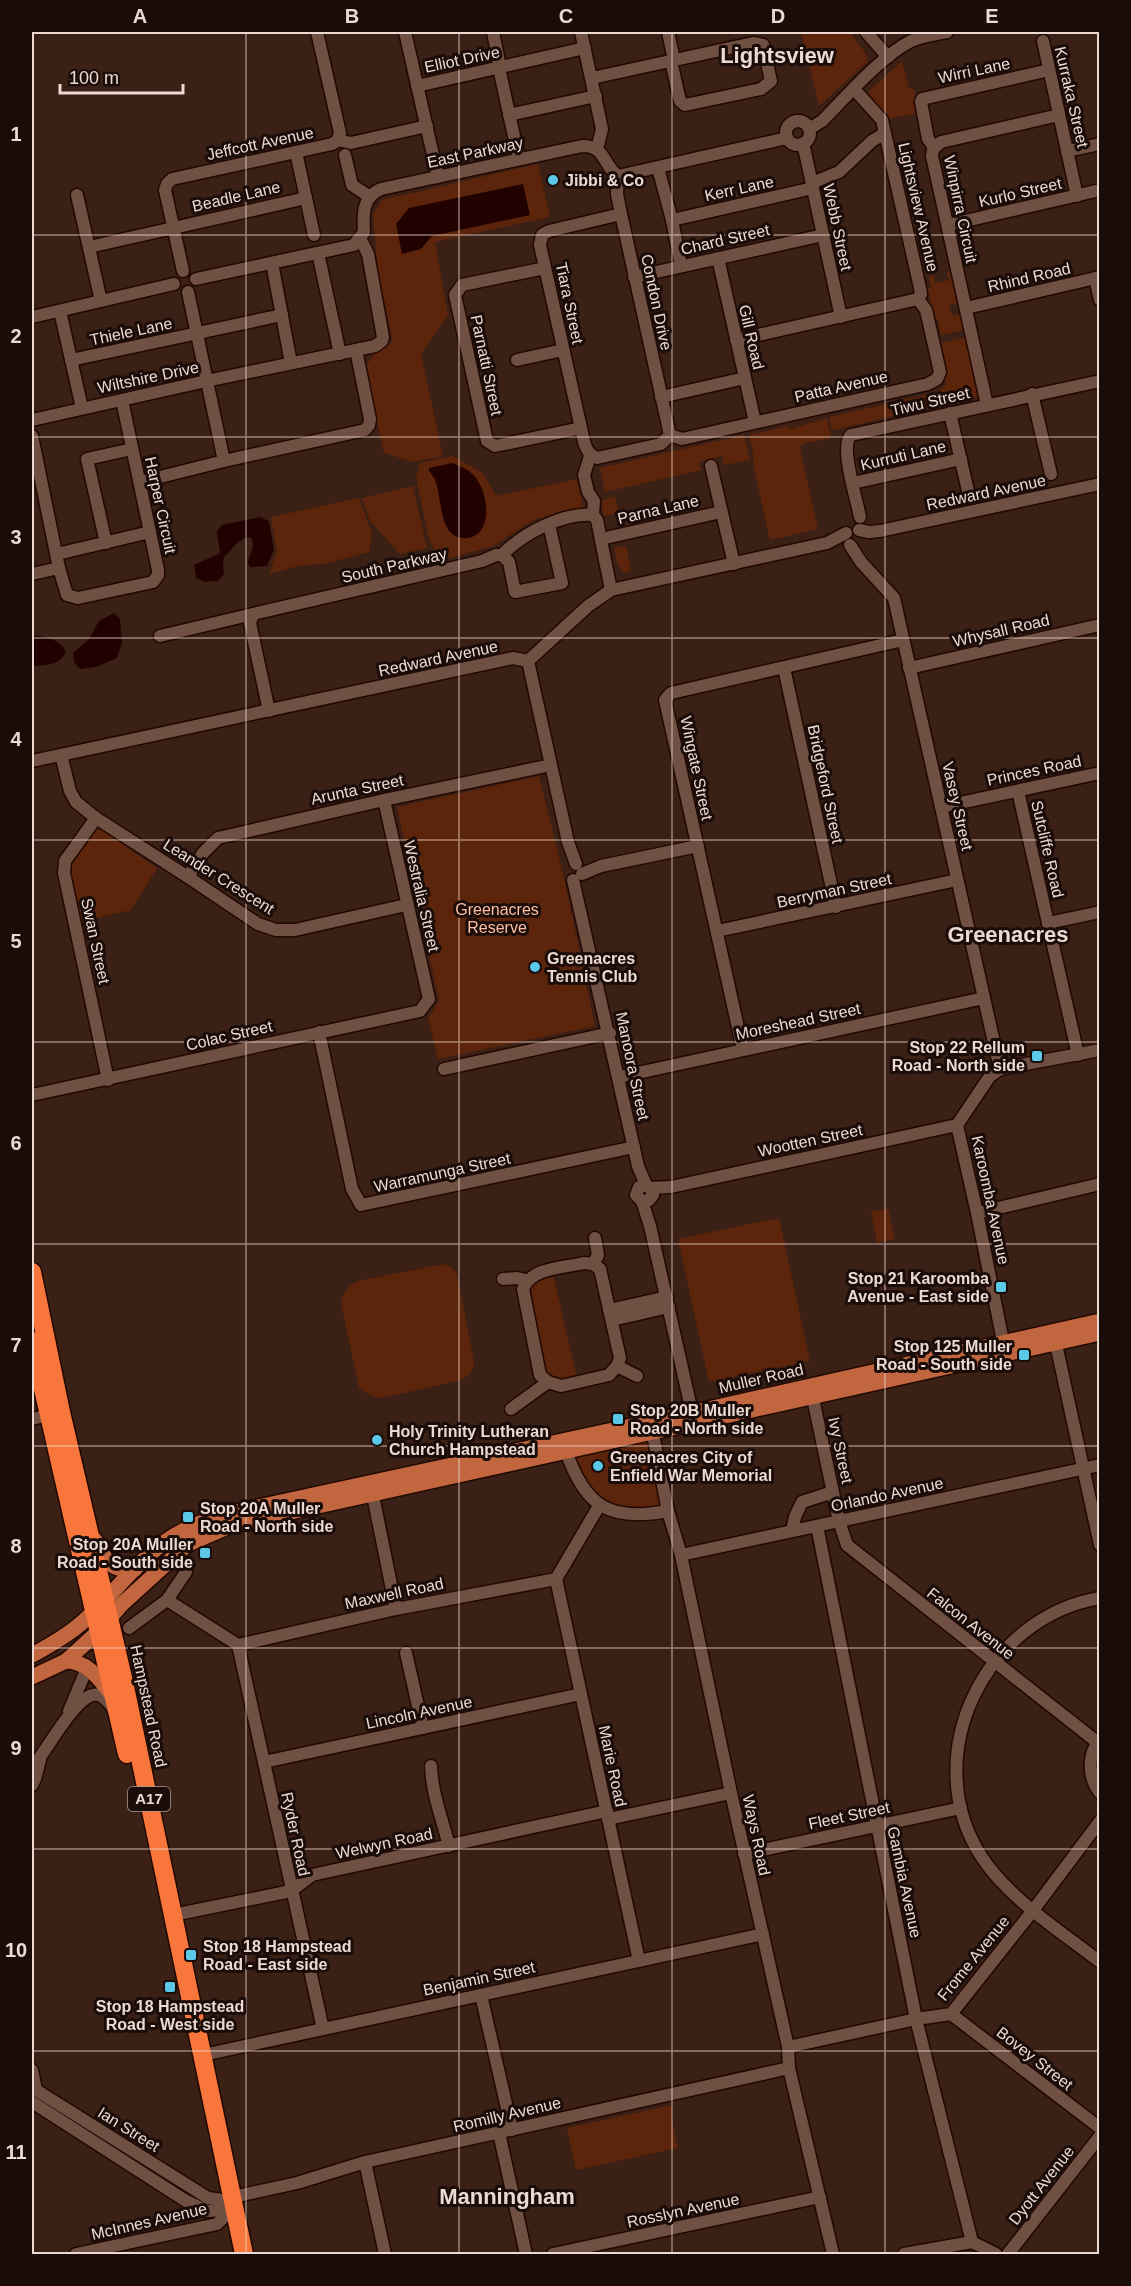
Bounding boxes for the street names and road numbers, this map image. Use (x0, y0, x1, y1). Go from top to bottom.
street label: Elliot Drive (423, 43, 501, 76)
street label: Kurraka Street (1052, 45, 1092, 150)
street label: Wirri Lane (937, 55, 1012, 86)
street label: Jeffcott Avenue (205, 124, 315, 163)
street label: East Parkway (425, 134, 525, 171)
street label: Lightsview Avenue (895, 141, 942, 274)
street label: Winpirra Circuit (941, 154, 980, 265)
street label: Kerr Lane (703, 173, 775, 204)
street label: Kurlo Street (977, 175, 1064, 210)
street label: Beadle Lane (190, 178, 282, 215)
street label: Webb Street (820, 182, 855, 273)
street label: Chard Street (679, 221, 772, 258)
street label: Condon Drive (638, 252, 675, 352)
street label: Rhind Road (986, 260, 1072, 295)
street label: Tiara Street (553, 261, 587, 346)
street label: Gill Road (736, 303, 767, 371)
street label: Parnatti Street (468, 313, 506, 417)
street label: Thiele Lane (88, 314, 174, 348)
street label: Wiltshire Drive (96, 358, 200, 397)
street label: Patta Avenue (793, 368, 889, 405)
street label: Tiwu Street (889, 384, 972, 419)
street label: Kurruti Lane (859, 437, 948, 474)
street label: Harper Circuit (142, 455, 179, 556)
street label: Redward Avenue (925, 472, 1047, 513)
street label: Parna Lane (616, 492, 700, 527)
street label: South Parkway (340, 545, 448, 586)
street label: Whysall Road (951, 611, 1051, 650)
street label: Redward Avenue (377, 638, 499, 679)
street label: Wingate Street (677, 715, 716, 822)
street label: Bridgeford Street (805, 723, 847, 846)
street label: Princes Road (985, 752, 1083, 789)
street label: Vasey Street (939, 760, 976, 853)
street label: Arunta Street (309, 771, 406, 808)
street label: Sutcliffe Road (1028, 799, 1067, 899)
street label: Leander Crescent (160, 836, 278, 918)
street label: Westralia Street (400, 839, 443, 954)
street label: Berryman Street (775, 870, 893, 911)
street label: Swan Street (78, 897, 113, 986)
street label: Moreshead Street (734, 1000, 863, 1043)
street label: Manoora Street (613, 1010, 652, 1122)
street label: Colac Street (184, 1017, 274, 1054)
street label: Wootten Street (756, 1121, 864, 1160)
street label: Karoomba Avenue (969, 1134, 1013, 1266)
street label: Warramunga Street (372, 1150, 512, 1195)
street label: Muller Road (717, 1361, 805, 1396)
street label: Ivy Street (825, 1415, 856, 1485)
street label: Orlando Avenue (829, 1474, 945, 1515)
street label: Maxwell Road (343, 1575, 445, 1612)
street label: Falcon Avenue (924, 1584, 1018, 1663)
street label: Hampstead Road (127, 1643, 170, 1769)
street label: Lincoln Avenue (364, 1693, 474, 1732)
street label: Marie Road (596, 1724, 629, 1808)
road number: A17 (128, 1787, 170, 1811)
street label: Ryder Road (278, 1791, 313, 1878)
street label: Ways Road (740, 1793, 773, 1877)
street label: Fleet Street (807, 1798, 892, 1832)
street label: Welwyn Road (334, 1825, 434, 1862)
street label: Gambia Avenue (884, 1825, 925, 1940)
street label: Frome Avenue (934, 1913, 1013, 2004)
street label: Benjamin Street (422, 1958, 537, 1999)
street label: Bovey Street (993, 2023, 1076, 2094)
street label: Romilly Avenue (452, 2094, 563, 2135)
street label: Ian Street (95, 2104, 163, 2155)
street label: Dyott Avenue (1005, 2143, 1077, 2228)
street label: Rosslyn Avenue (625, 2190, 741, 2231)
street label: McInnes Avenue (90, 2200, 209, 2243)

